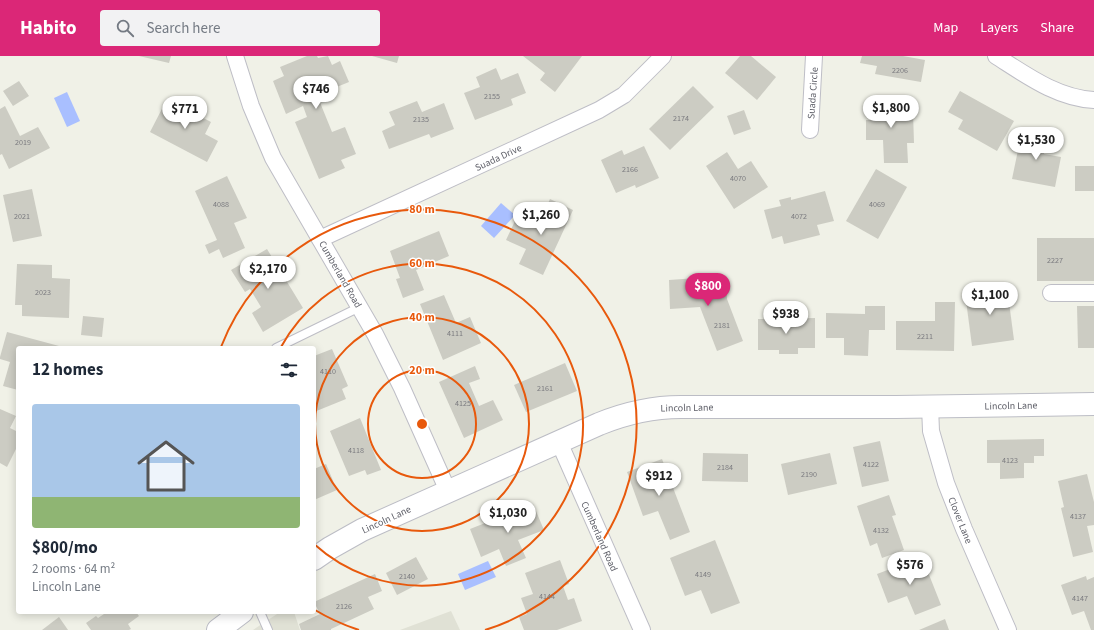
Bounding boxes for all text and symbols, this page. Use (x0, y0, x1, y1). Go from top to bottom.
search box (100, 10, 380, 46)
text: Habito (20, 15, 76, 42)
icon: search (114, 17, 136, 39)
text: Search here (146, 18, 220, 39)
text: Map (933, 18, 958, 38)
text: Layers (980, 18, 1018, 38)
text: Share (1040, 18, 1074, 38)
house number: 2206 (892, 65, 908, 76)
street label: Suada Circle (804, 67, 822, 120)
pin: $746 (292, 76, 340, 110)
text: $746 (302, 80, 330, 98)
house number: 2155 (484, 91, 500, 102)
pin: $1,800 (858, 95, 924, 129)
pin: $771 (161, 96, 209, 130)
text: $1,800 (872, 99, 910, 117)
text: $771 (171, 100, 199, 118)
house number: 2174 (673, 113, 689, 124)
house number: 2135 (413, 114, 429, 125)
pin: $1,530 (1003, 127, 1069, 161)
text: $1,530 (1017, 131, 1055, 149)
house number: 2019 (15, 137, 31, 148)
street label: Suada Drive (473, 141, 524, 175)
house number: 2166 (622, 164, 638, 175)
house number: 4070 (730, 173, 746, 184)
house number: 4088 (213, 199, 229, 210)
house number: 4069 (869, 199, 885, 210)
text: 80 m (409, 201, 435, 218)
pin: $1,260 (508, 202, 574, 236)
text: $1,260 (522, 206, 560, 224)
house number: 2021 (14, 211, 30, 222)
house number: 4072 (791, 211, 807, 222)
street label: Cumberland Road (315, 238, 365, 311)
text: 60 m (409, 255, 435, 272)
house number: 2227 (1047, 255, 1063, 266)
pin: $2,170 (235, 256, 301, 290)
text: $2,170 (249, 260, 287, 278)
pin: $800 (684, 273, 732, 307)
text: $800 (694, 277, 722, 295)
pin: $1,100 (957, 282, 1023, 316)
text: $1,100 (971, 286, 1009, 304)
house number: 2023 (35, 287, 51, 298)
pin: $938 (762, 301, 810, 335)
text: $938 (772, 305, 800, 323)
text: 40 m (409, 309, 435, 326)
house number: 2181 (714, 320, 730, 331)
house number: 4111 (447, 328, 463, 339)
house number: 2211 (917, 331, 933, 342)
text: 12 homes (32, 358, 103, 382)
icon: filters (278, 359, 300, 381)
text: 20 m (409, 362, 435, 379)
house number: 4110 (320, 366, 336, 377)
house number: 2161 (537, 383, 553, 394)
house number: 4125 (455, 398, 471, 409)
street label: Lincoln Lane (984, 399, 1038, 413)
street label: Lincoln Lane (660, 401, 714, 415)
centre of rings (415, 417, 429, 431)
icon: home (130, 430, 202, 502)
house number: 4118 (348, 445, 364, 456)
house number: 4123 (1002, 455, 1018, 466)
house number: 4122 (863, 459, 879, 470)
house number: 2184 (717, 462, 733, 473)
pin: $912 (635, 463, 683, 497)
text: $912 (645, 467, 673, 485)
house number: 2190 (801, 469, 817, 480)
street label: Clover Lane (944, 495, 976, 546)
street label: Cumberland Road (577, 499, 621, 574)
pin: $1,030 (475, 500, 541, 534)
street label: Lincoln Lane (359, 502, 413, 537)
text: $1,030 (489, 504, 527, 522)
house number: 4137 (1070, 511, 1086, 522)
house number: 4132 (873, 525, 889, 536)
text: $800/mo (32, 536, 98, 560)
pin: $576 (886, 552, 934, 586)
text: $576 (896, 556, 924, 574)
text: 2 rooms · 64 m² (32, 560, 115, 578)
house number: 4149 (695, 569, 711, 580)
house number: 2140 (399, 571, 415, 582)
text: Lincoln Lane (32, 578, 101, 596)
house number: 4144 (539, 591, 555, 602)
house number: 4147 (1072, 593, 1088, 604)
house number: 2126 (336, 601, 352, 612)

